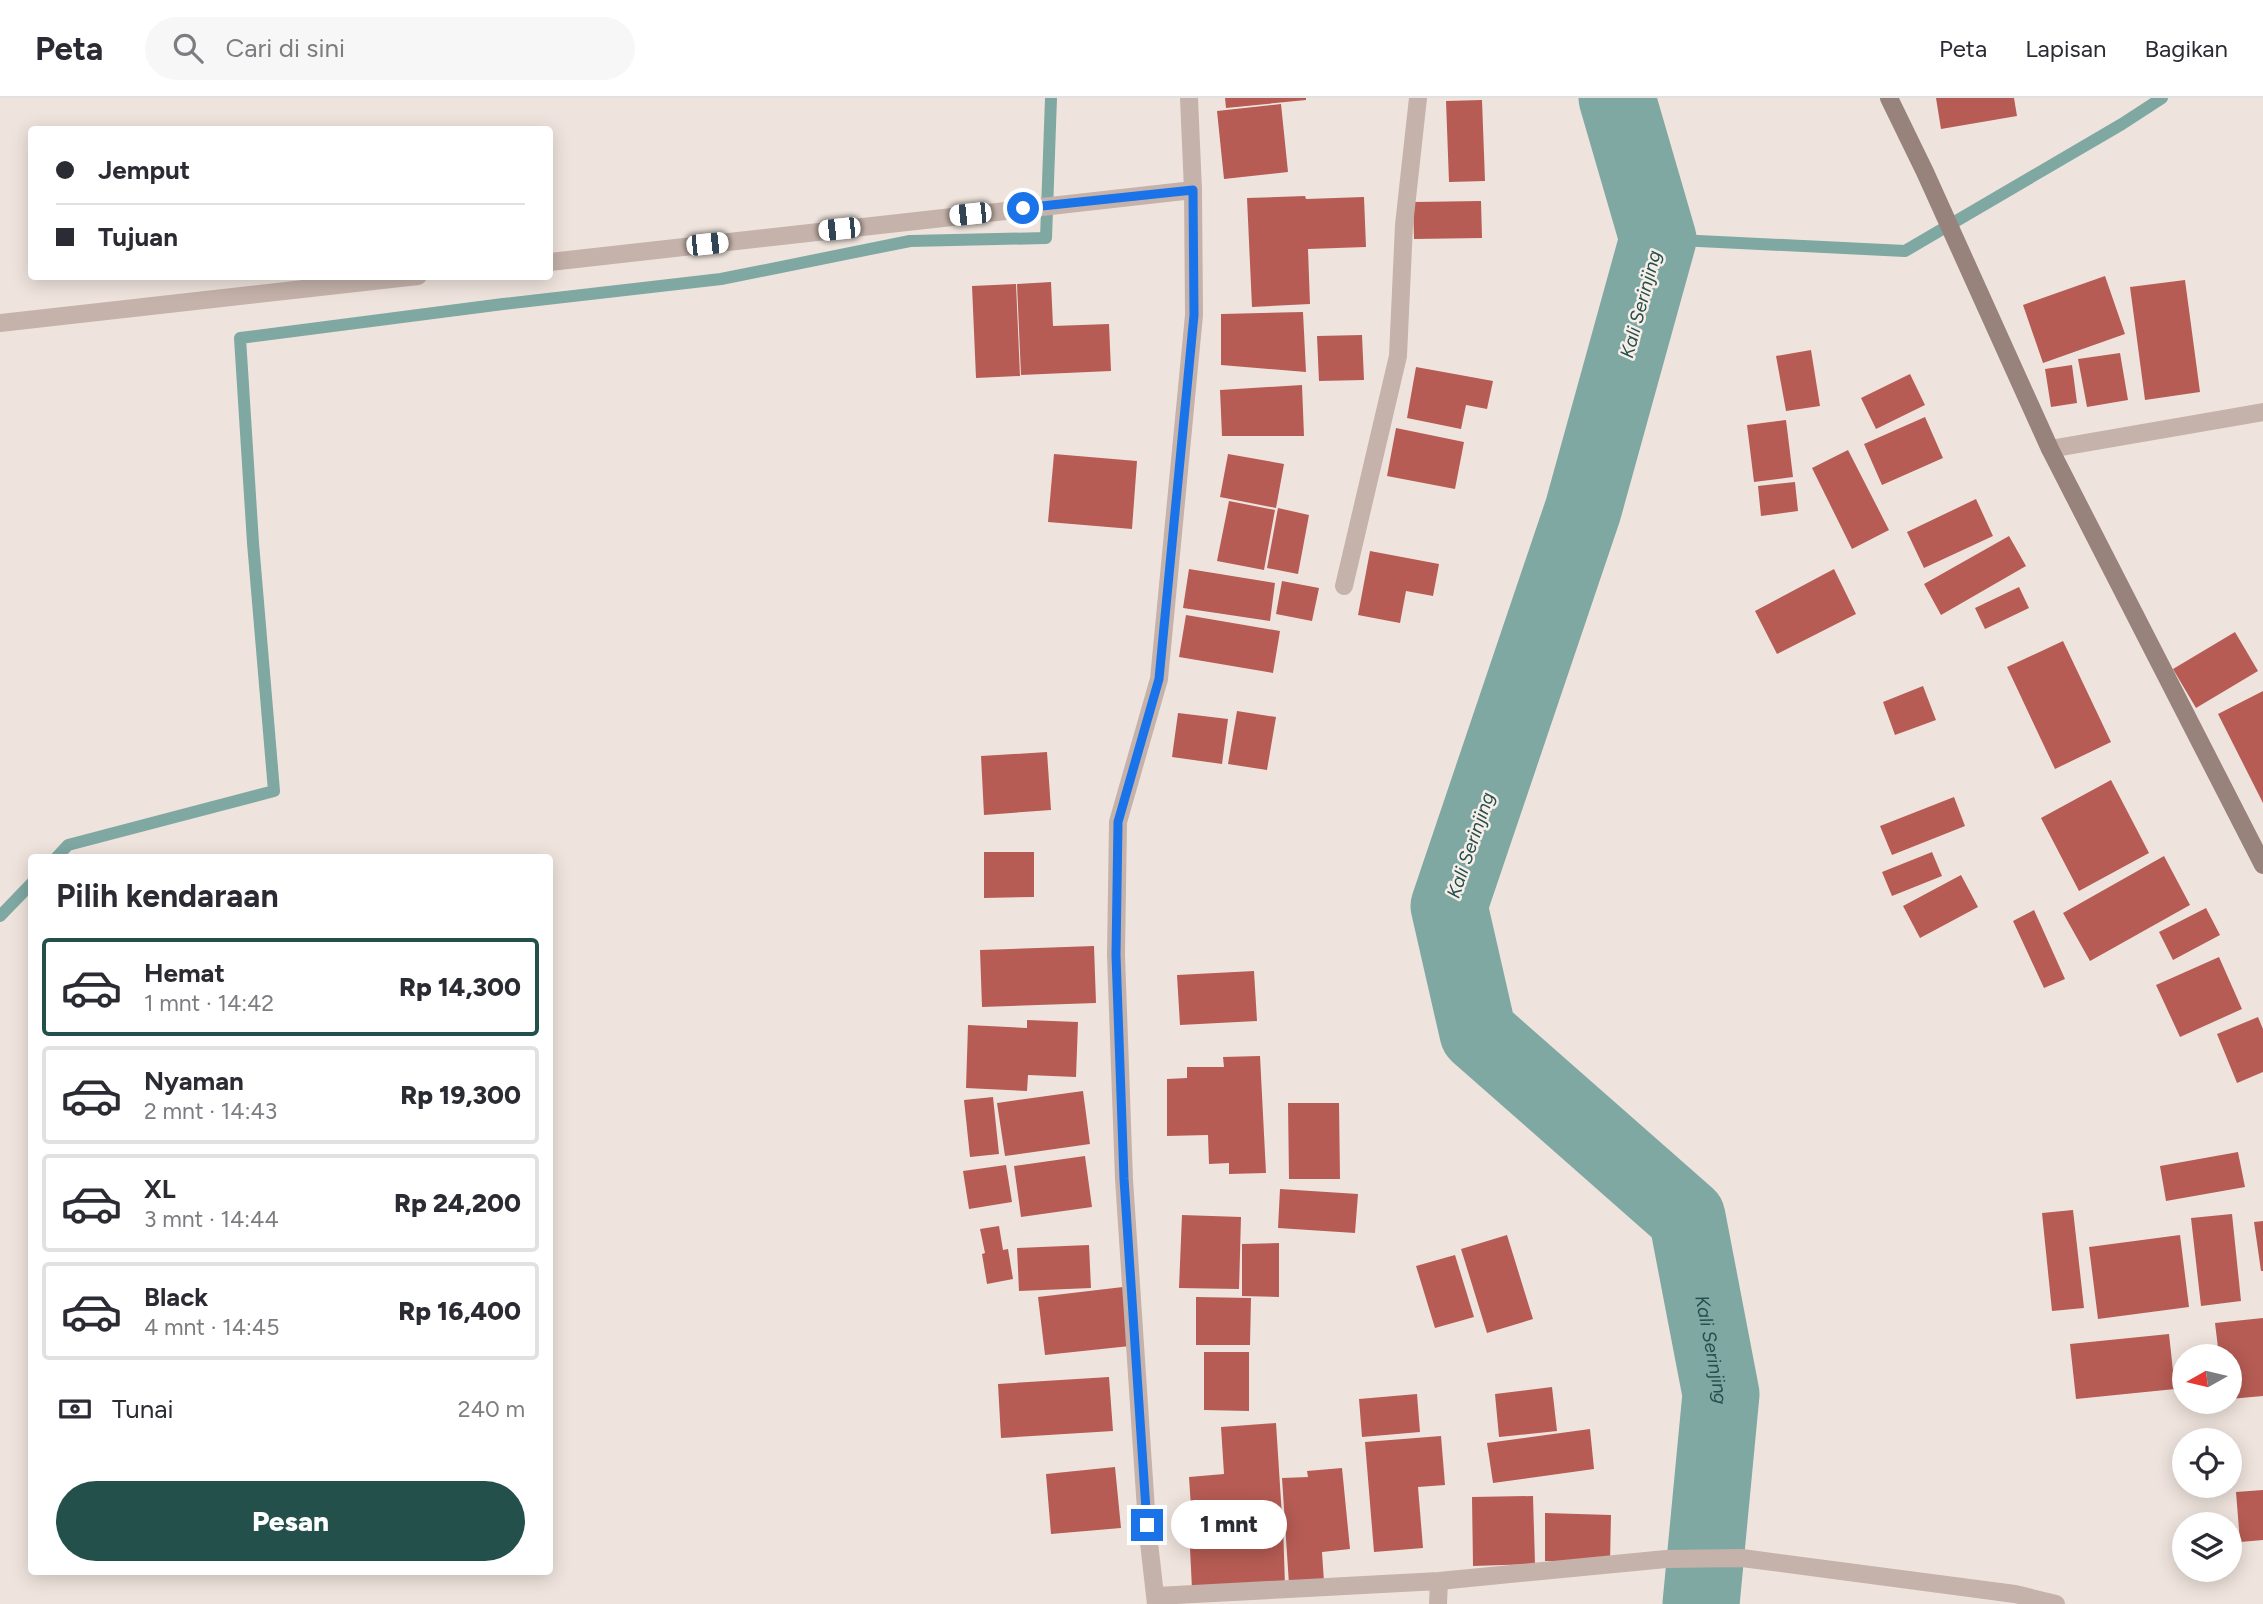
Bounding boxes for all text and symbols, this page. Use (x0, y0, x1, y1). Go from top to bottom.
search box (145, 17, 635, 80)
text: Peta (35, 29, 103, 68)
icon: search (169, 29, 207, 67)
text: Cari di sini (225, 32, 345, 64)
text: Peta (1939, 34, 1987, 63)
text: Lapisan (2025, 34, 2106, 63)
text: Bagikan (2144, 34, 2228, 63)
text: Jemput (98, 154, 190, 186)
route start (1007, 192, 1039, 224)
car (949, 201, 992, 227)
car (818, 216, 861, 242)
text: Tujuan (98, 221, 178, 253)
car (686, 231, 729, 257)
water label: Kali Serinjing (1615, 248, 1666, 360)
water label: Kali Serinjing (1442, 789, 1499, 901)
text: Pilih kendaraan (56, 877, 279, 915)
icon: car (60, 956, 123, 1019)
text: Hemat (144, 957, 225, 989)
text: Rp 14,300 (399, 971, 521, 1003)
text: 1 mnt · 14:42 (144, 989, 274, 1017)
icon: car (60, 1064, 123, 1127)
text: Nyaman (144, 1065, 244, 1097)
text: Rp 19,300 (400, 1079, 521, 1111)
text: 2 mnt · 14:43 (144, 1097, 277, 1125)
icon: car (60, 1172, 123, 1235)
text: XL (144, 1173, 176, 1205)
text: Rp 24,200 (394, 1187, 521, 1219)
text: 3 mnt · 14:44 (144, 1205, 279, 1233)
icon: car (60, 1280, 123, 1343)
text: Black (144, 1281, 208, 1313)
water label: Kali Serinjing (1690, 1293, 1732, 1405)
text: Rp 16,400 (398, 1295, 521, 1327)
text: 4 mnt · 14:45 (144, 1313, 279, 1341)
north arrow (2172, 1344, 2242, 1414)
map controls (2172, 1344, 2242, 1582)
icon: cash (56, 1390, 94, 1428)
text: Tunai (112, 1393, 173, 1425)
text: 240 m (458, 1395, 525, 1423)
button: locate (2172, 1428, 2242, 1498)
button: Pesan (56, 1481, 525, 1561)
callout: 1 mnt (1172, 1500, 1287, 1550)
route end (1131, 1509, 1163, 1541)
text: 1 mnt (1200, 1510, 1258, 1538)
button: layers (2172, 1512, 2242, 1582)

